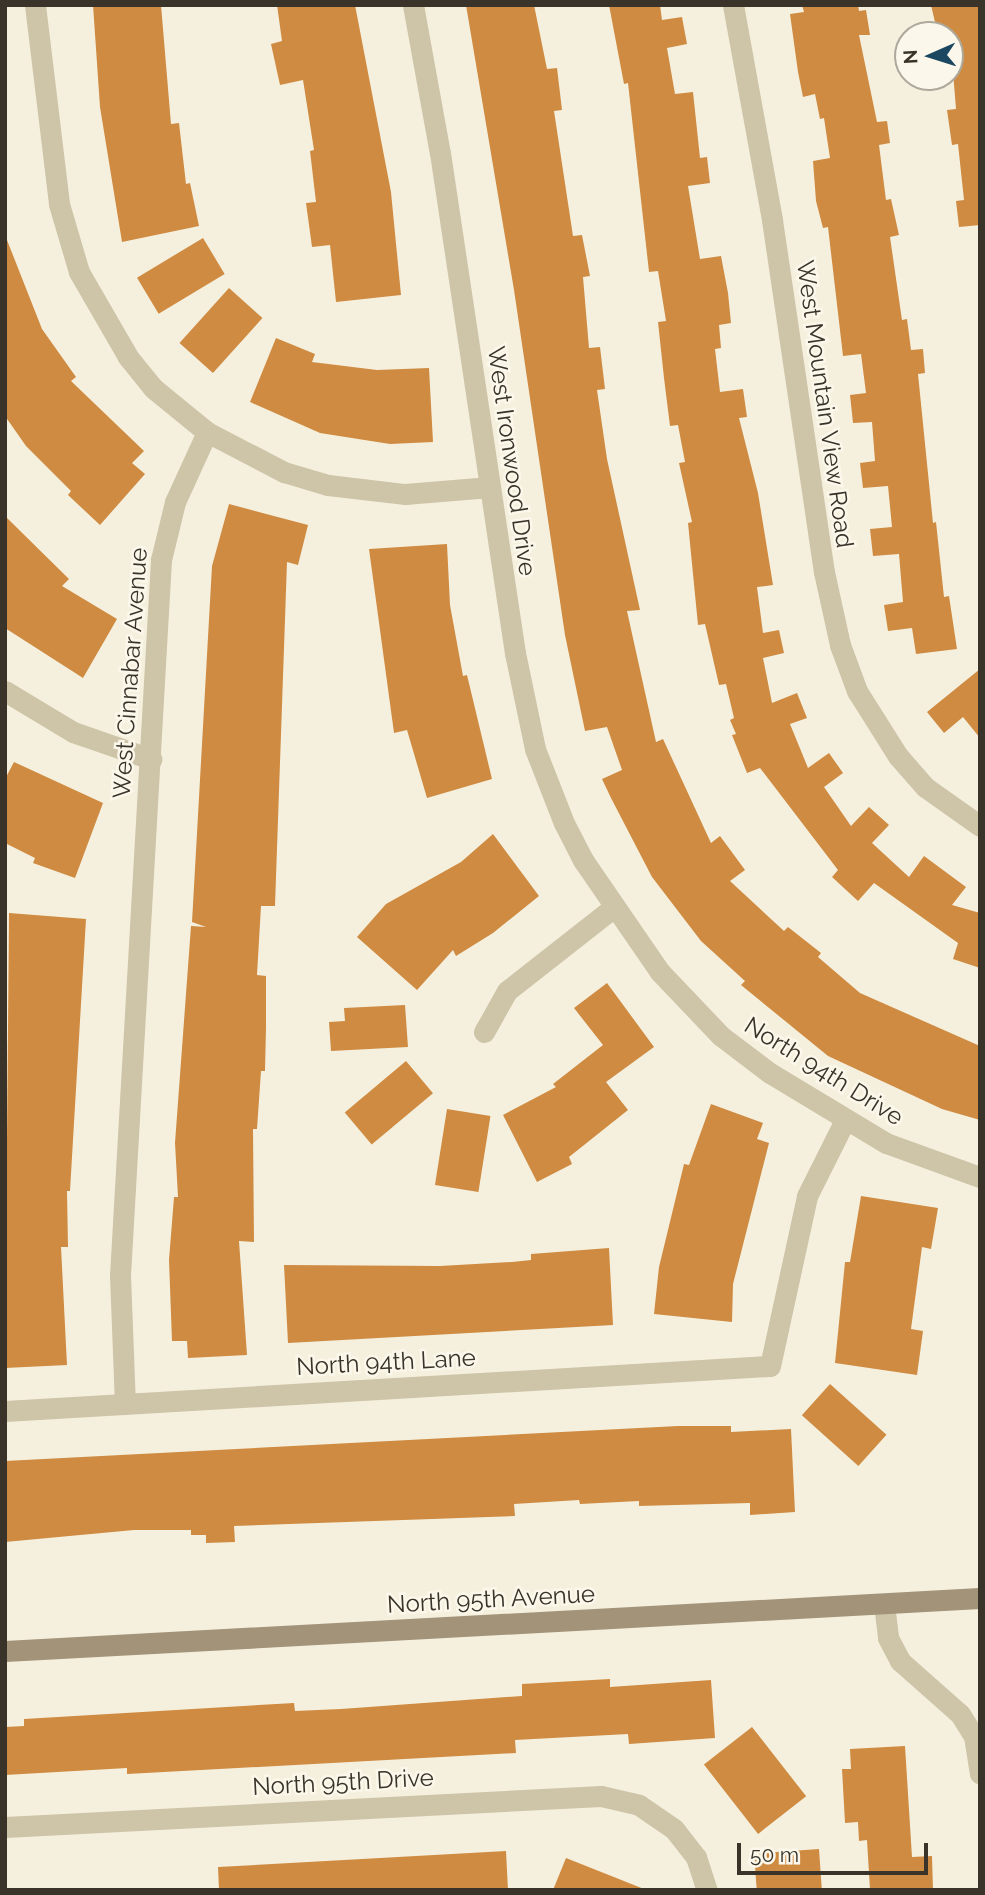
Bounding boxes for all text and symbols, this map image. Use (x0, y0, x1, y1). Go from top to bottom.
north arrow (894, 21, 964, 91)
text: N (899, 49, 921, 65)
street label: West Mountain View Road (790, 258, 860, 550)
street label: West Ironwood Drive (482, 344, 542, 578)
street label: West Cinnabar Avenue (107, 546, 153, 800)
street label: North 94th Drive (739, 1011, 909, 1131)
street label: North 94th Lane (296, 1343, 476, 1381)
street label: North 95th Avenue (386, 1579, 596, 1619)
street label: North 95th Drive (251, 1763, 435, 1801)
scale bar (740, 1828, 931, 1872)
text: 50 m (750, 1842, 799, 1867)

